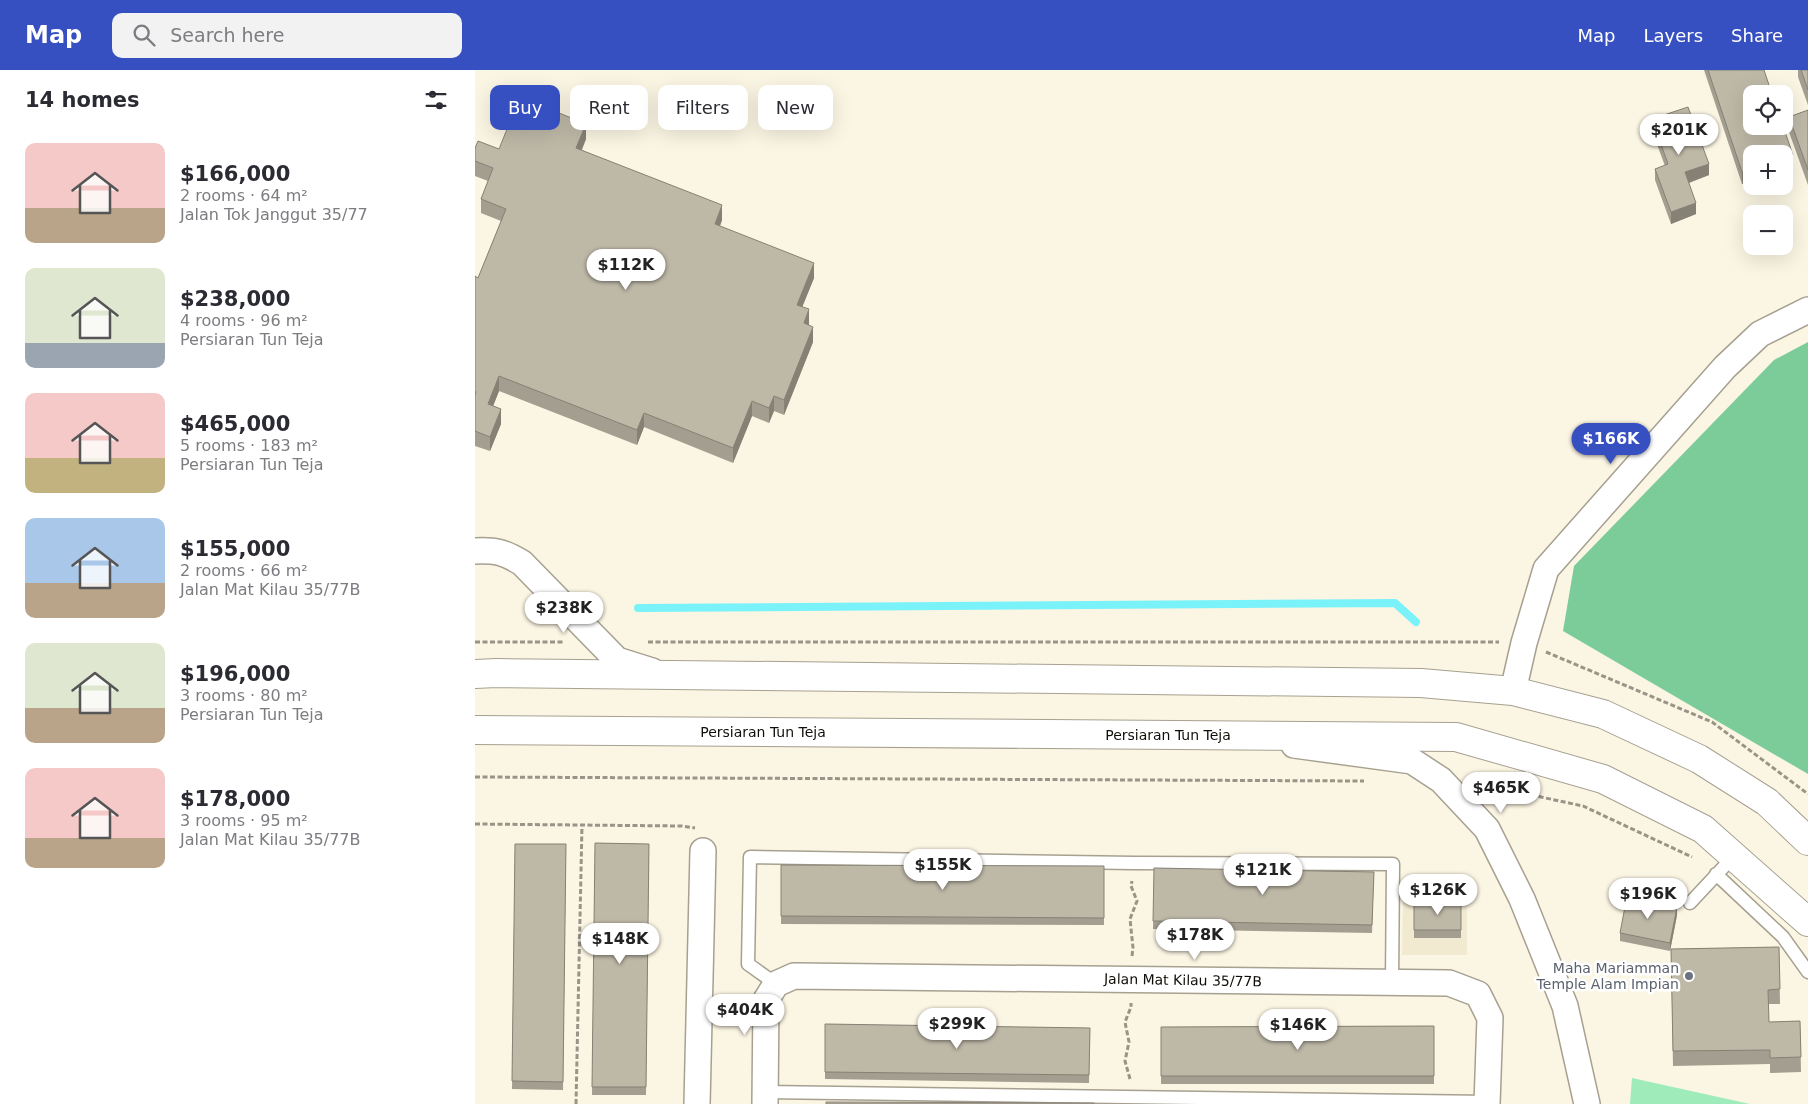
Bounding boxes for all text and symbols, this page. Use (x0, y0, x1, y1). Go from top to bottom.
search box (112, 13, 462, 58)
text: Map (25, 21, 82, 49)
icon: search (130, 21, 158, 49)
text: Search here (170, 24, 284, 46)
text: Map (1577, 25, 1615, 46)
text: Layers (1643, 25, 1703, 46)
text: Share (1731, 25, 1783, 46)
chip: Buy (490, 85, 560, 130)
chip: Rent (570, 85, 648, 130)
chip: Filters (658, 85, 748, 130)
chip: New (758, 85, 833, 130)
map controls (1743, 85, 1793, 255)
button: locate (1743, 85, 1793, 135)
icon: filters (422, 86, 450, 114)
text: 14 homes (25, 88, 140, 112)
pin: $201K (1644, 114, 1714, 156)
text: $201K (1651, 120, 1707, 139)
button: + (1743, 145, 1793, 195)
text: $166,000 (180, 162, 290, 186)
icon: home (65, 163, 125, 223)
text: 2 rooms · 64 m² (180, 186, 308, 205)
text: Jalan Tok Janggut 35/77 (180, 205, 368, 224)
button: − (1743, 205, 1793, 255)
pin: $112K (591, 248, 661, 291)
text: $112K (598, 255, 654, 274)
text: $238,000 (180, 287, 290, 311)
icon: home (65, 288, 125, 348)
text: 4 rooms · 96 m² (180, 311, 308, 330)
text: Persiaran Tun Teja (180, 330, 324, 349)
text: $465,000 (180, 412, 290, 436)
icon: home (65, 413, 125, 473)
pin: $166K (1576, 422, 1646, 465)
text: $166K (1583, 429, 1639, 448)
text: 5 rooms · 183 m² (180, 436, 318, 455)
text: Persiaran Tun Teja (180, 455, 324, 474)
text: $155,000 (180, 537, 290, 561)
icon: home (65, 538, 125, 598)
text: 2 rooms · 66 m² (180, 561, 308, 580)
text: Jalan Mat Kilau 35/77B (180, 580, 360, 599)
pin: $238K (529, 592, 599, 634)
text: $238K (536, 598, 592, 617)
text: $196,000 (180, 662, 290, 686)
icon: home (65, 663, 125, 723)
text: 3 rooms · 80 m² (180, 686, 308, 705)
text: Persiaran Tun Teja (180, 705, 324, 724)
street label: Persiaran Tun Teja (700, 724, 826, 740)
street label: Persiaran Tun Teja (1105, 727, 1231, 743)
pin: $465K (1466, 772, 1536, 814)
text: $465K (1473, 778, 1529, 797)
text: $178,000 (180, 787, 290, 811)
icon: home (65, 788, 125, 848)
text: 3 rooms · 95 m² (180, 811, 308, 830)
text: Jalan Mat Kilau 35/77B (180, 830, 360, 849)
pin: $155K (908, 848, 978, 891)
pin: $121K (1228, 854, 1298, 896)
text: $155K (915, 855, 971, 874)
text: $121K (1235, 860, 1291, 879)
pin: $126K (1403, 874, 1473, 916)
pin: $196K (1613, 878, 1683, 920)
text: $126K (1410, 880, 1466, 899)
text: $196K (1620, 884, 1676, 903)
pin: $178K (1160, 918, 1230, 961)
pin: $148K (585, 922, 655, 965)
text: $178K (1167, 925, 1223, 944)
text: $148K (592, 929, 648, 948)
place label: Maha Mariamman Temple Alam Impian (1536, 960, 1679, 992)
marker: Maha Mariamman Temple Alam Impian (1683, 970, 1695, 982)
street label: Jalan Mat Kilau 35/77B (1103, 971, 1262, 989)
pin: $404K (710, 994, 780, 1036)
text: $404K (717, 1000, 773, 1019)
pin: $299K (922, 1008, 992, 1050)
pin: $146K (1263, 1008, 1333, 1051)
text: $299K (929, 1014, 985, 1033)
text: $146K (1270, 1015, 1326, 1034)

